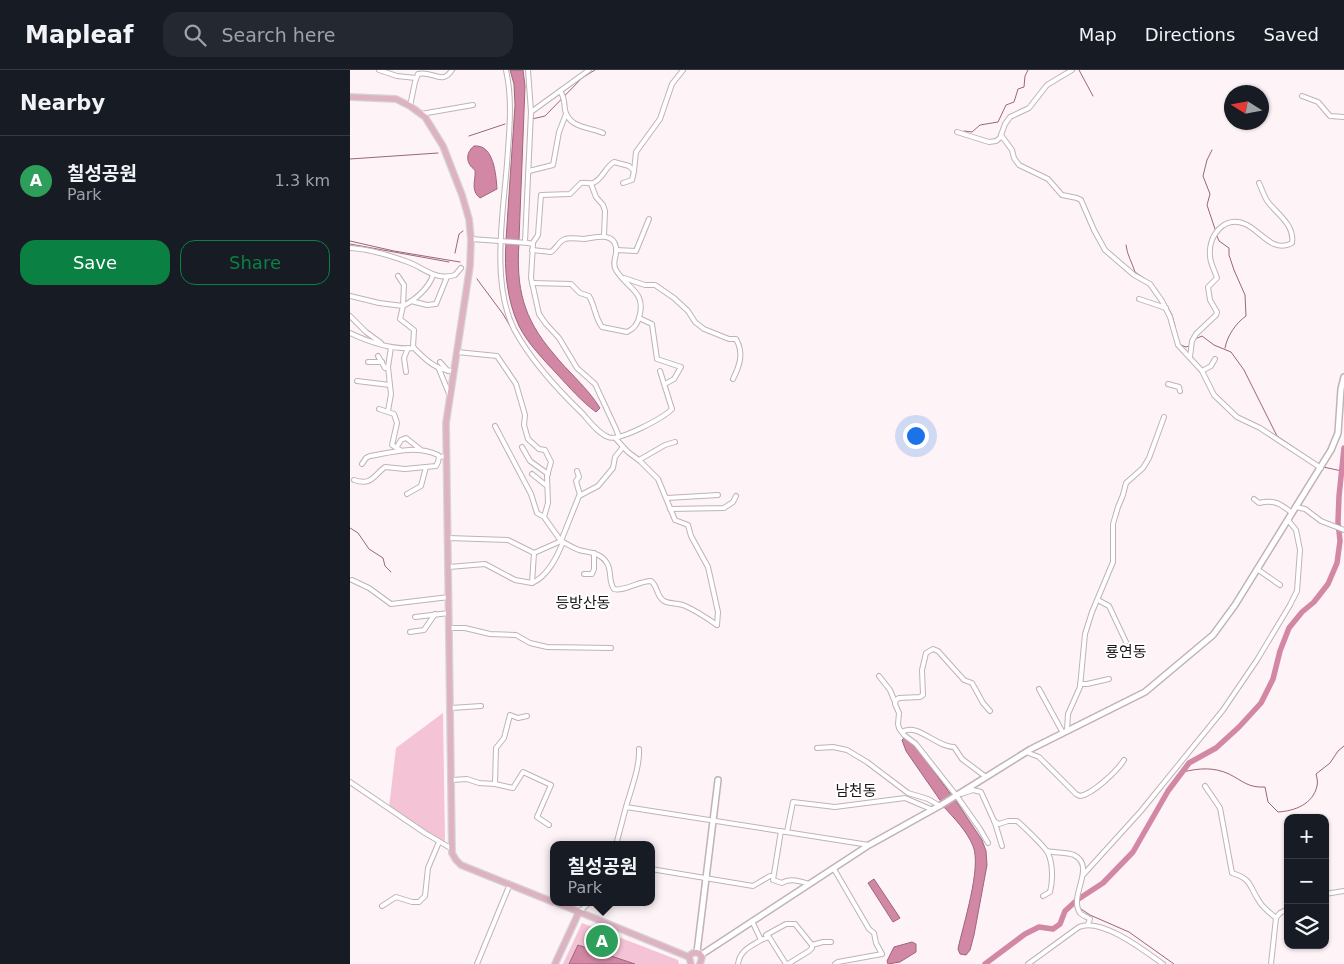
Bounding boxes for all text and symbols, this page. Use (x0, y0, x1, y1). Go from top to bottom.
search box (163, 12, 513, 57)
text: Mapleaf (25, 21, 133, 49)
icon: search (181, 21, 209, 49)
text: Search here (221, 24, 336, 46)
text: Map (1079, 24, 1117, 45)
text: Directions (1145, 24, 1235, 45)
text: Saved (1263, 24, 1319, 45)
north arrow (1224, 85, 1269, 130)
text: Nearby (20, 91, 105, 115)
text: 칠성공원 (67, 162, 137, 184)
text: A (30, 171, 42, 190)
text: 1.3 km (275, 171, 330, 190)
text: Park (67, 185, 102, 204)
button: Save (20, 240, 170, 285)
button: Share (180, 240, 330, 285)
your location (903, 423, 929, 449)
district label: 등방산동 (555, 594, 611, 612)
district label: 룡연동 (1105, 643, 1147, 661)
district label: 남천동 (835, 782, 877, 800)
map controls (1284, 814, 1329, 949)
button: + (1284, 814, 1329, 859)
popup (550, 841, 655, 906)
text: 칠성공원 (568, 855, 637, 877)
button: − (1284, 859, 1329, 904)
text: Park (568, 878, 602, 897)
button: layers (1284, 904, 1329, 949)
pin: A (586, 922, 618, 960)

